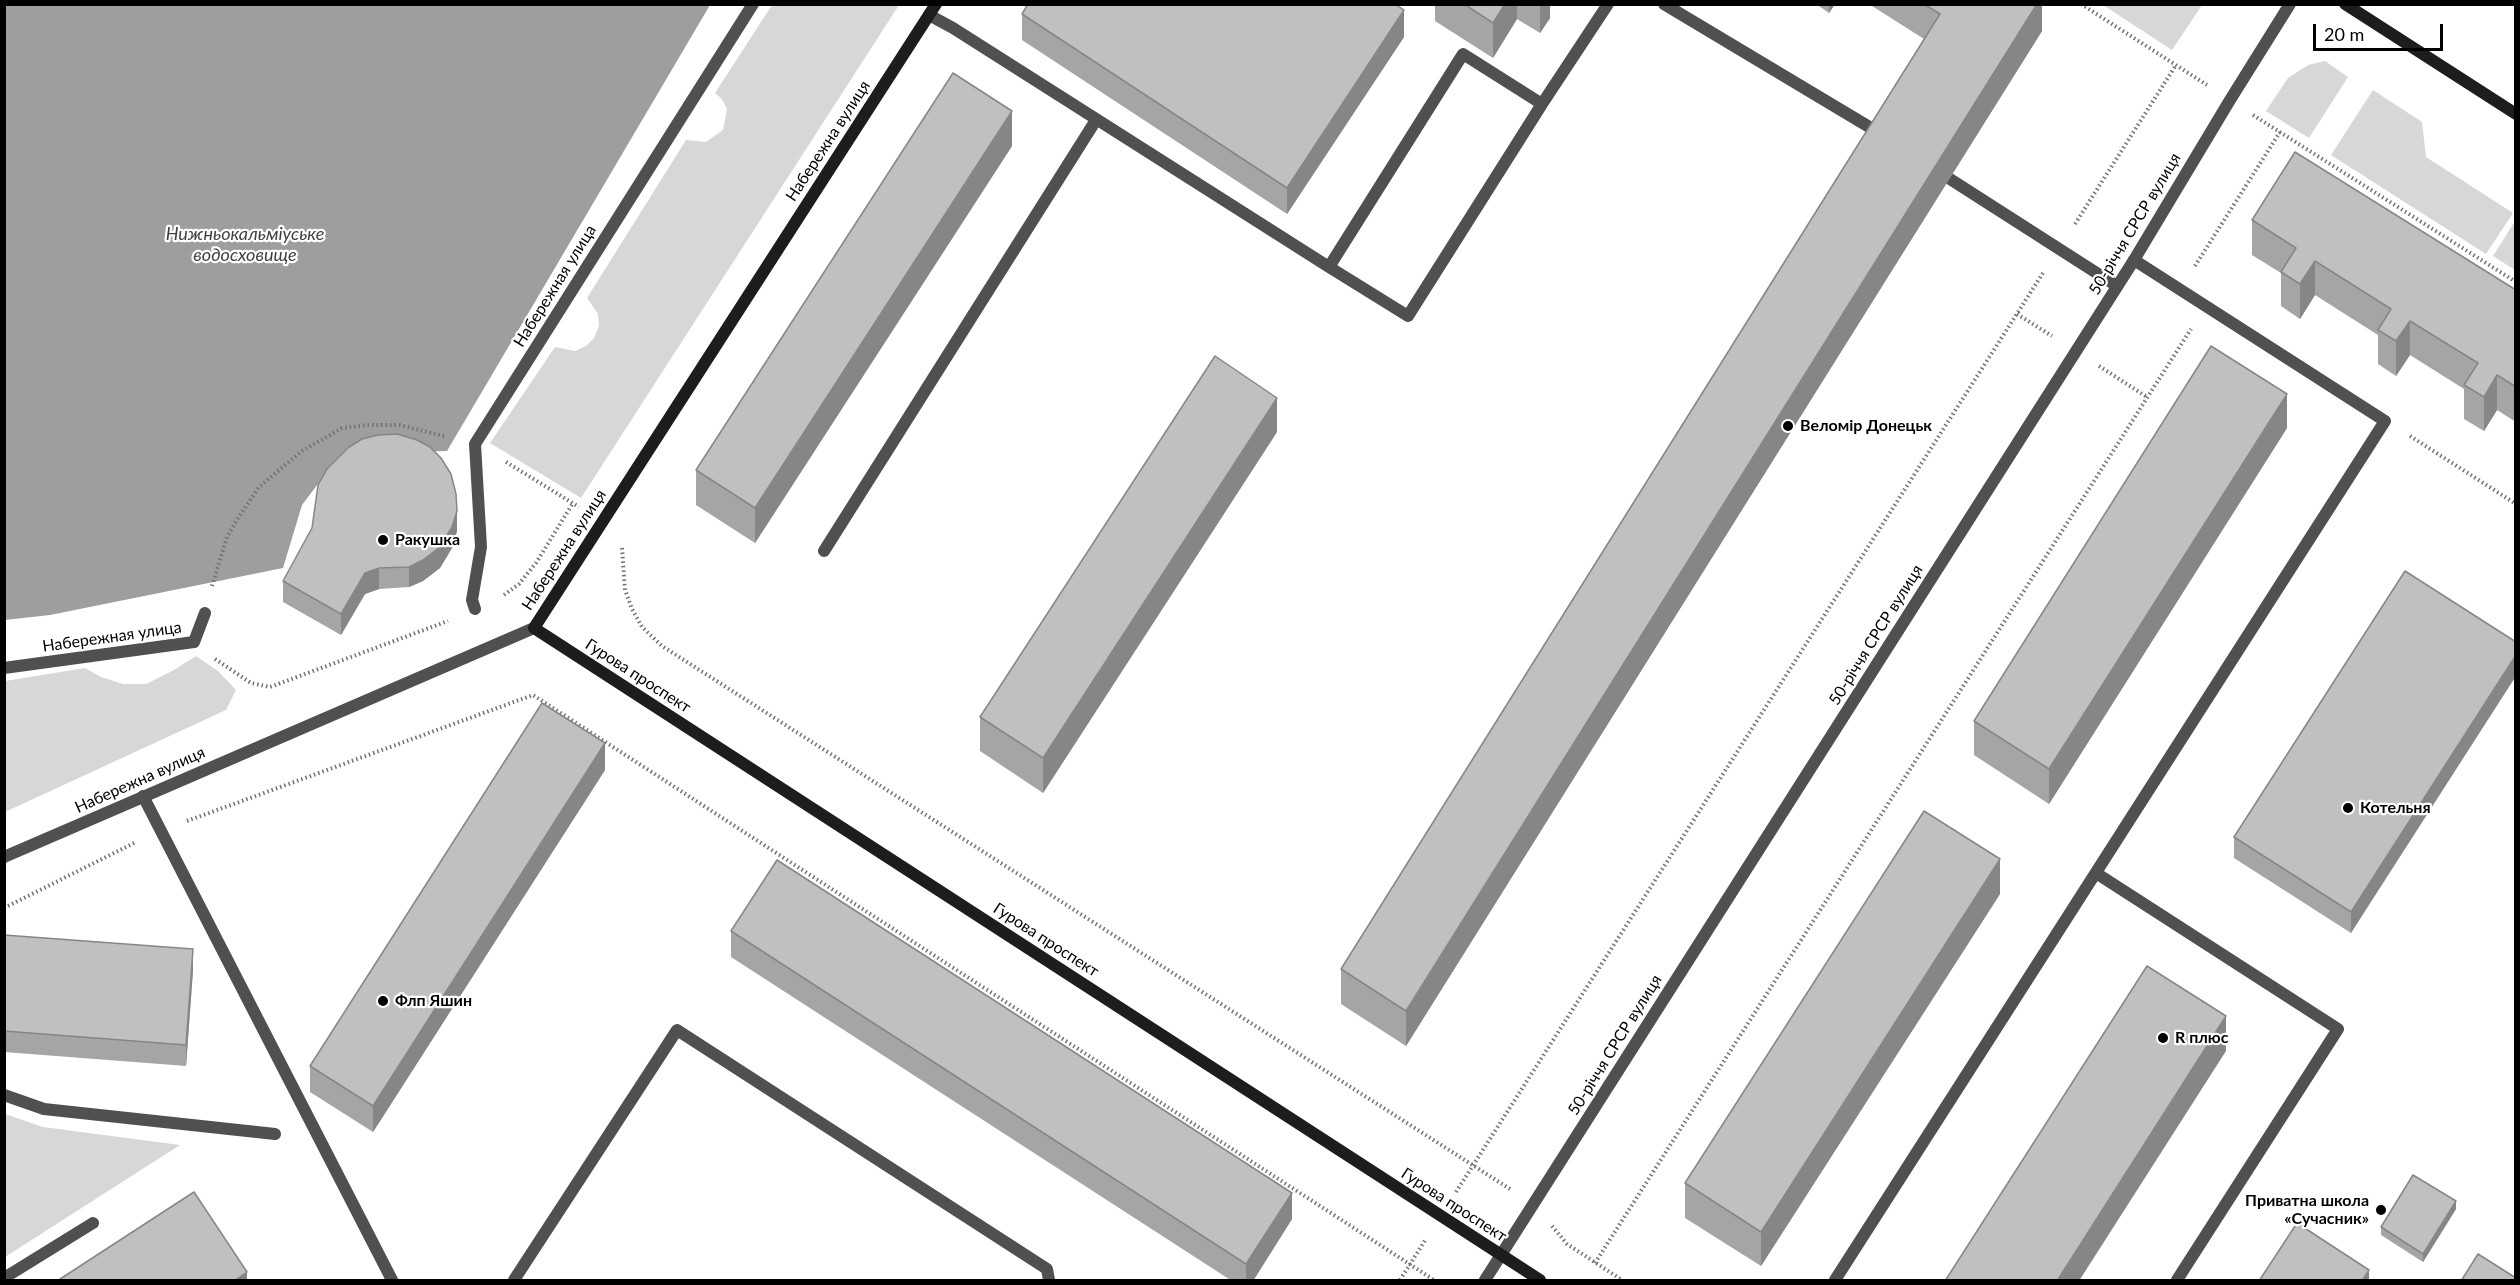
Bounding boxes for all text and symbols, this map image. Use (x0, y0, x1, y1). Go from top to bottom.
scale bar (2316, 12, 2446, 50)
text: 20 m (2324, 23, 2364, 45)
street label: Набережна вулиця (782, 77, 874, 205)
street label: 50-річчя СРСР вулиця (2085, 150, 2185, 298)
street label: Набережная улица (510, 221, 600, 351)
water label: Нижньокальміуське водосховище (166, 223, 324, 266)
place label: Веломір Донецьк (1800, 416, 1932, 436)
marker: Веломір Донецьк (1781, 419, 1795, 433)
street label: Набережна вулиця (518, 486, 610, 614)
place label: Ракушка (395, 530, 460, 550)
marker: Ракушка (376, 533, 390, 547)
street label: 50-річчя СРСР вулиця (1825, 561, 1927, 709)
street label: Набережная улица (41, 618, 183, 656)
street label: Гурова проспект (582, 635, 694, 717)
street label: Набережна вулиця (72, 743, 208, 817)
place label: Котельня (2360, 798, 2431, 818)
marker: Котельня (2341, 801, 2355, 815)
street label: Гурова проспект (990, 899, 1102, 981)
street label: 50-річчя СРСР вулиця (1564, 971, 1666, 1119)
place label: Флп Яшин (395, 991, 472, 1011)
marker: Флп Яшин (376, 994, 390, 1008)
place label: R плюс (2175, 1028, 2228, 1048)
marker: R плюс (2156, 1031, 2170, 1045)
street label: Гурова проспект (1398, 1164, 1510, 1246)
place label: Приватна школа «Сучасник» (2245, 1191, 2369, 1229)
marker: Приватна школа «Сучасник» (2374, 1203, 2388, 1217)

